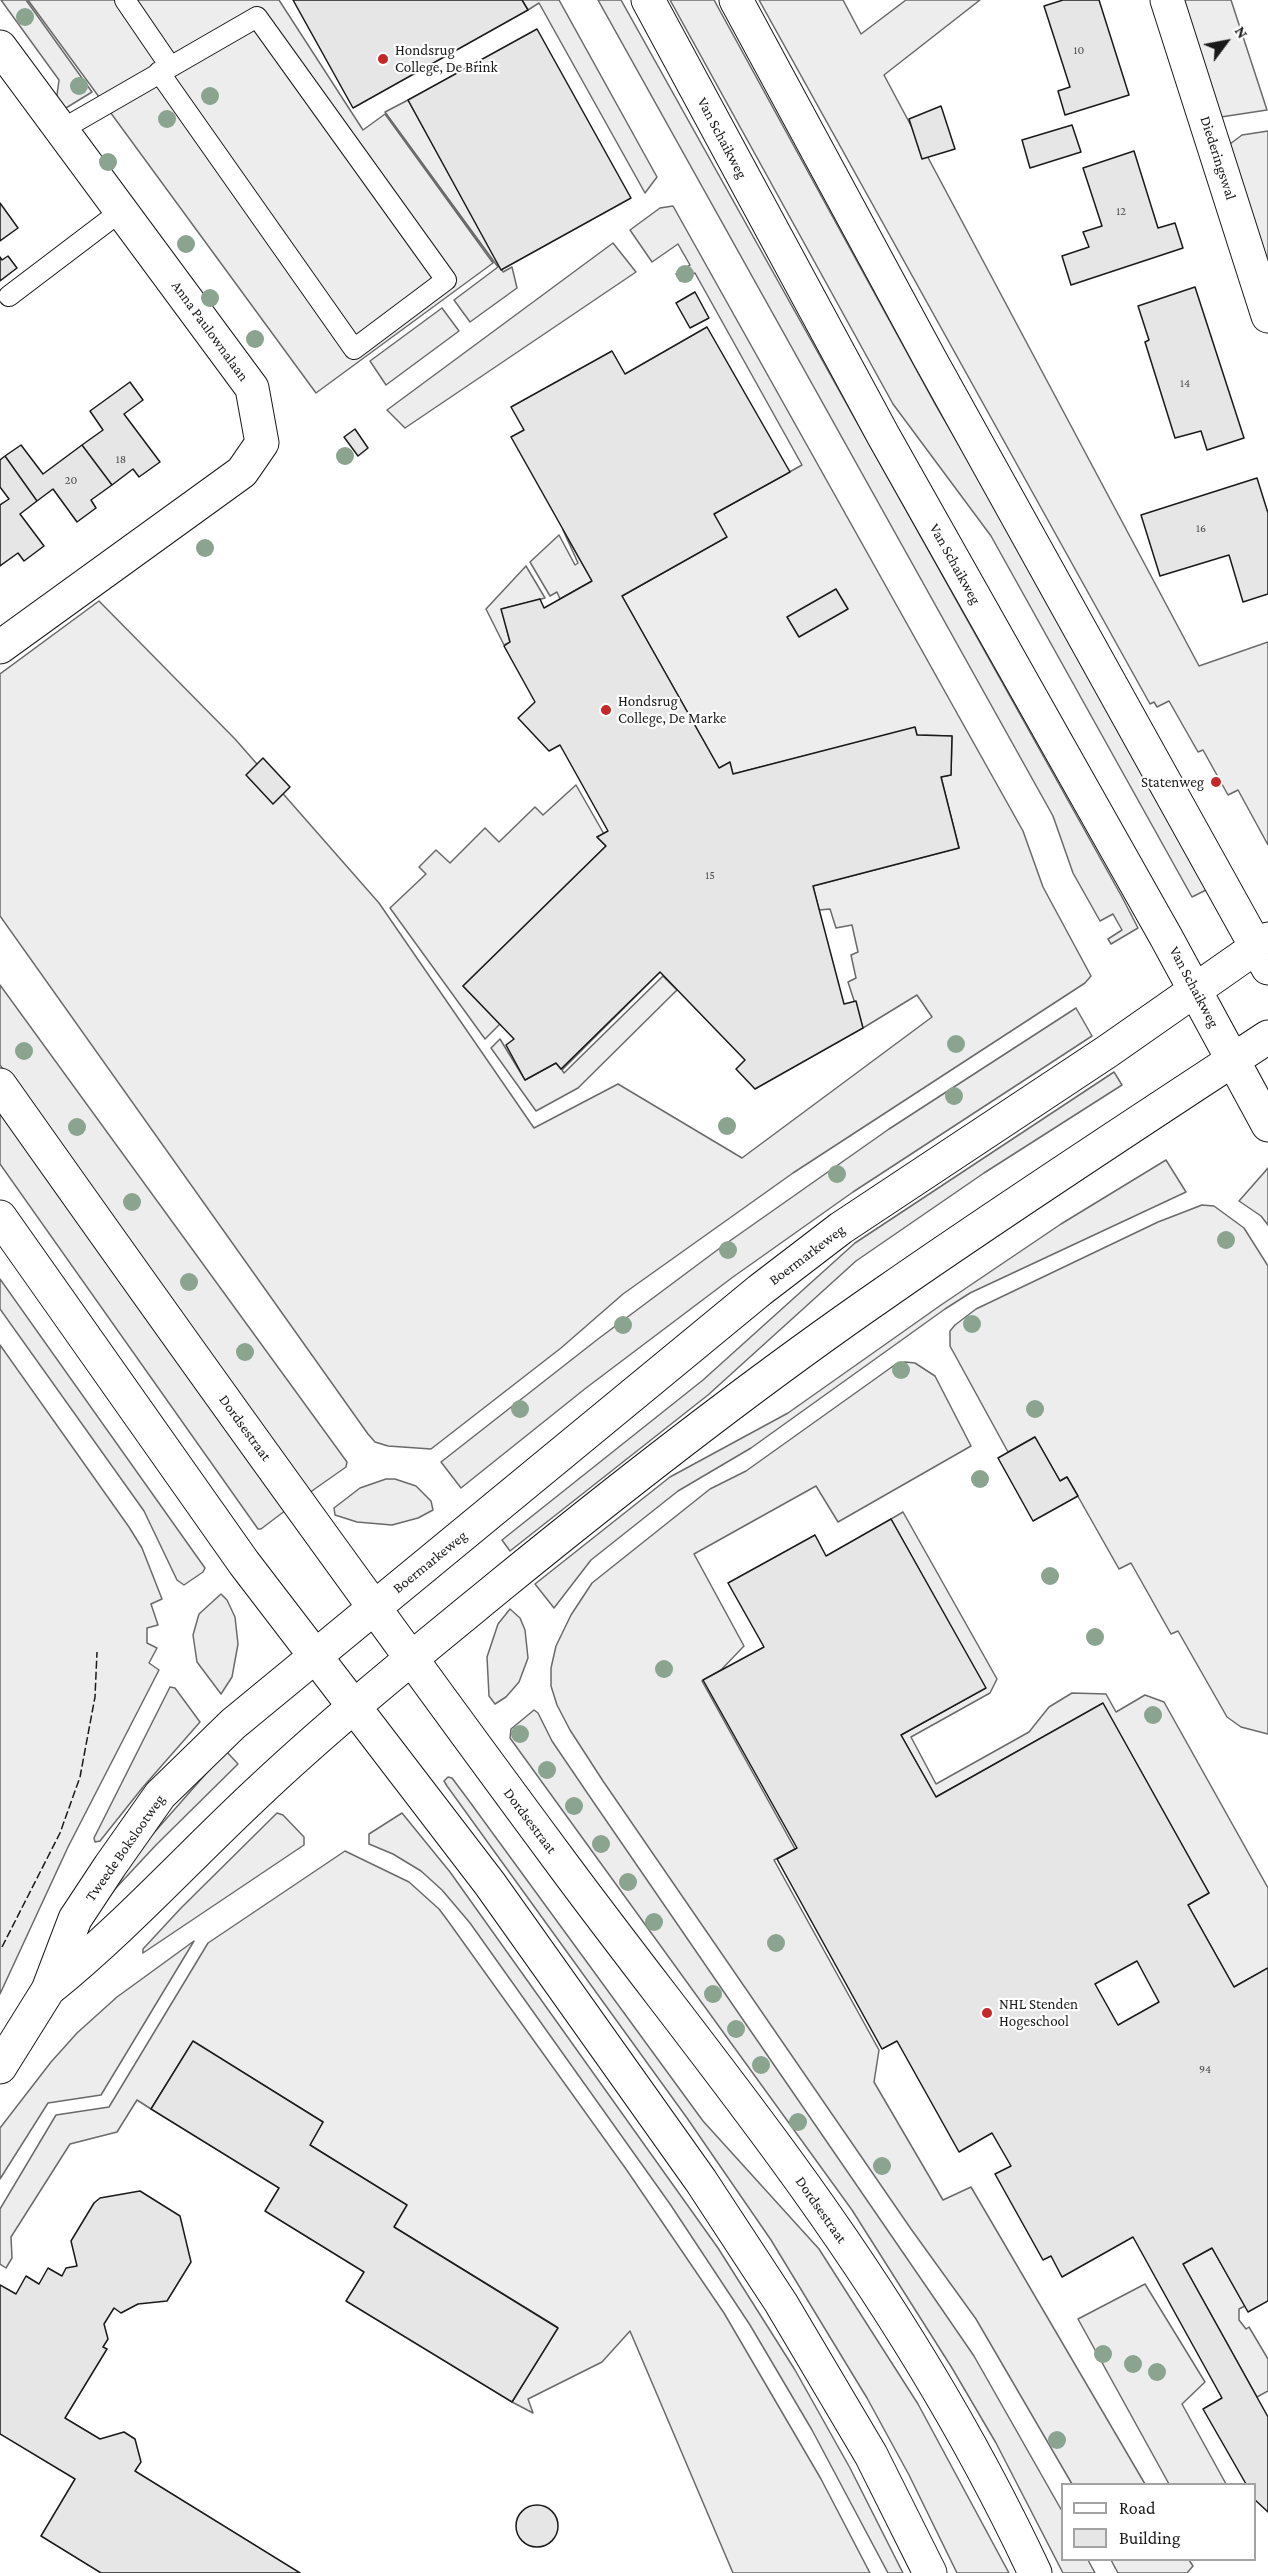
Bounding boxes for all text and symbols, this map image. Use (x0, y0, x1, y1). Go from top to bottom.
north arrow (1196, 12, 1256, 72)
text: N (1232, 23, 1252, 41)
place label: Hondsrug College, De Brink (395, 41, 498, 76)
house number: 10 (1074, 43, 1084, 57)
marker: Hondsrug College, De Brink (376, 52, 390, 66)
street label: Van Schaikweg (693, 94, 751, 182)
street label: Diederingswal (1196, 114, 1240, 202)
house number: 12 (1116, 204, 1126, 218)
street label: Anna Paulownalaan (167, 277, 253, 385)
house number: 14 (1180, 376, 1190, 390)
house number: 18 (116, 452, 126, 466)
house number: 20 (65, 473, 77, 487)
street label: Van Schaikweg (925, 521, 985, 607)
house number: 16 (1196, 521, 1206, 535)
place label: Hondsrug College, De Marke (618, 692, 726, 727)
marker: Hondsrug College, De Marke (599, 703, 613, 717)
place label: Statenweg (1141, 773, 1204, 791)
marker: Statenweg (1209, 775, 1223, 789)
house number: 15 (705, 868, 715, 882)
street label: Van Schaikweg (1165, 943, 1223, 1031)
street label: Boermarkeweg (766, 1221, 848, 1289)
street label: Dordsestraat (215, 1391, 275, 1465)
street label: Boermarkeweg (389, 1527, 471, 1597)
street label: Dordsestraat (499, 1785, 561, 1857)
street label: Tweede Bokslootweg (81, 1791, 169, 1905)
place label: NHL Stenden Hogeschool (999, 1995, 1078, 2030)
marker: NHL Stenden Hogeschool (980, 2006, 994, 2020)
house number: 94 (1199, 2062, 1211, 2076)
street label: Dordsestraat (791, 2173, 851, 2247)
legend (1061, 2483, 1256, 2561)
text: Road (1119, 2498, 1156, 2518)
text: Building (1119, 2528, 1180, 2548)

